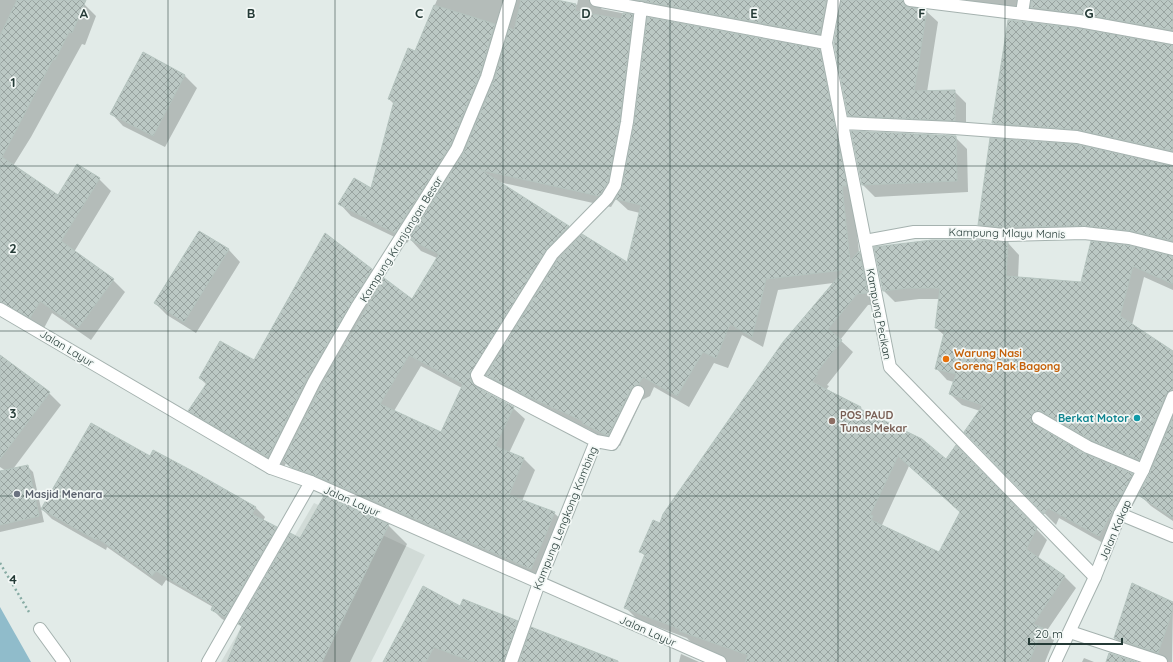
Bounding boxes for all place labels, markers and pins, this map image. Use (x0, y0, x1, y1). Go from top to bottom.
place label: Warung Nasi Goreng Pak Bagong (954, 346, 1060, 373)
marker: Warung Nasi Goreng Pak Bagong (941, 354, 951, 364)
place label: POS PAUD Tunas Mekar (840, 408, 907, 435)
place label: Berkat Motor (1058, 411, 1129, 425)
marker: Berkat Motor (1132, 413, 1142, 423)
marker: POS PAUD Tunas Mekar (827, 416, 837, 426)
place label: Masjid Menara (25, 487, 102, 501)
marker: Masjid Menara (12, 489, 22, 499)

